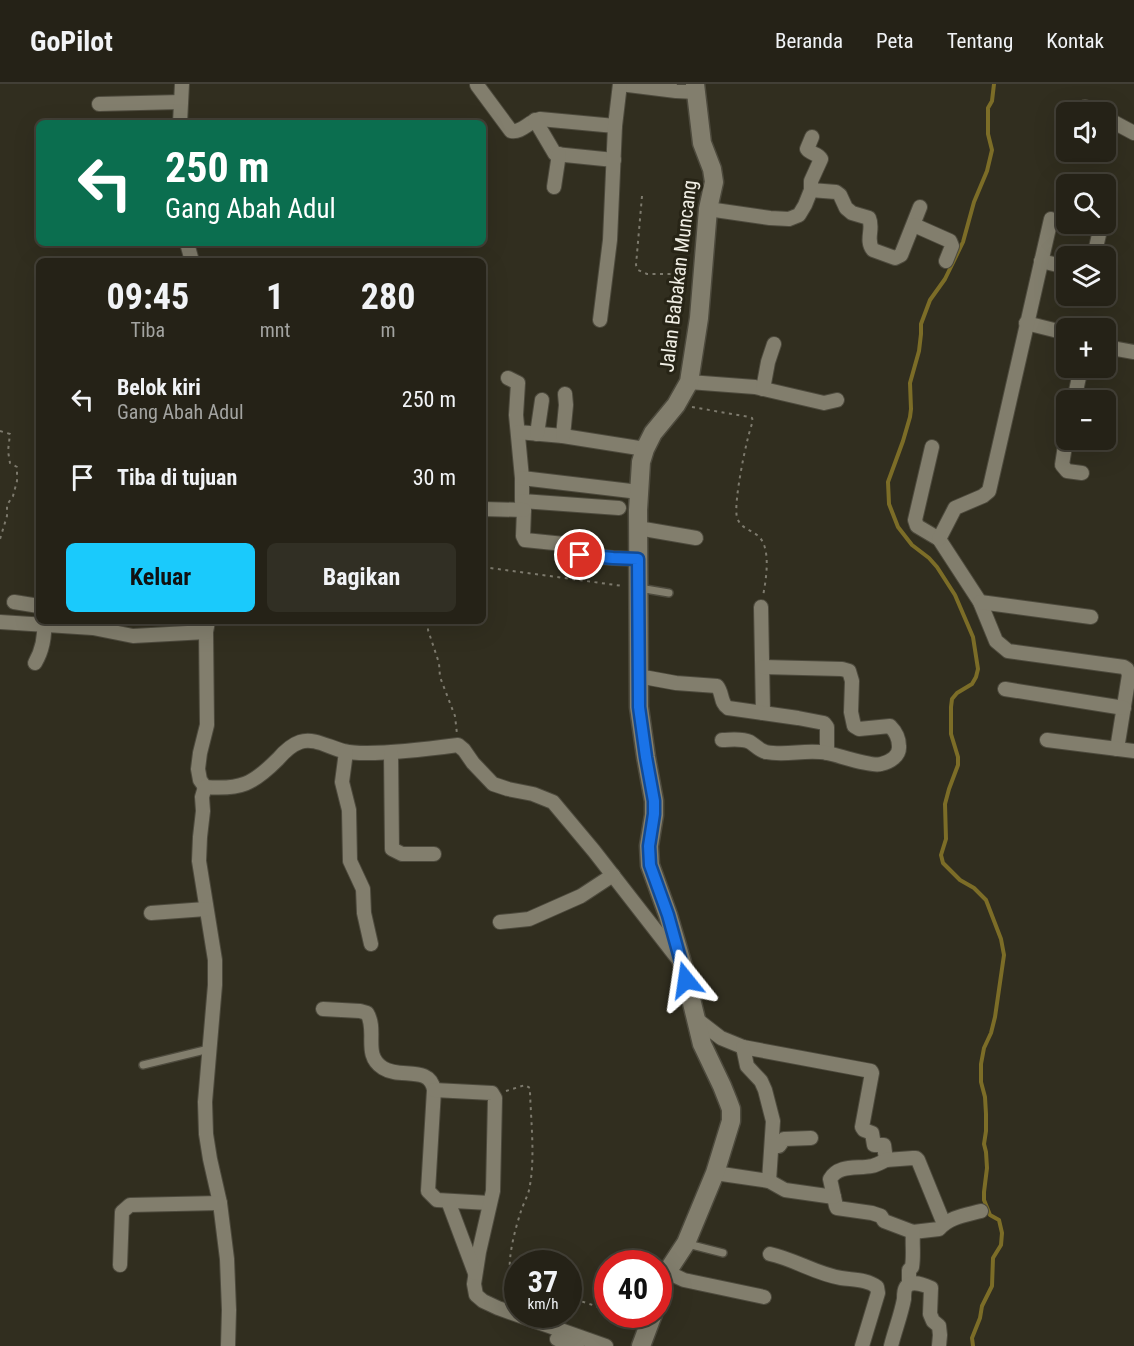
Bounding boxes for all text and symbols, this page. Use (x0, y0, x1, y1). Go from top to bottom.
text: GoPilot (30, 25, 113, 58)
text: Beranda (775, 29, 843, 53)
text: Peta (876, 29, 914, 53)
text: Tentang (947, 29, 1013, 53)
text: Kontak (1046, 29, 1104, 53)
map controls (1056, 102, 1116, 450)
button: sound (1056, 102, 1116, 162)
text: 250 m (165, 143, 270, 192)
icon: left (66, 144, 144, 222)
button: search (1056, 174, 1116, 234)
street label: Jalan Babakan Muncang (654, 179, 702, 373)
text: Gang Abah Adul (165, 193, 336, 225)
button: layers (1056, 246, 1116, 306)
text: 09:45 (107, 276, 189, 318)
text: 1 (266, 276, 284, 318)
text: 280 (361, 276, 415, 318)
text: Tiba (131, 318, 165, 342)
text: mnt (260, 318, 290, 342)
text: m (381, 318, 396, 342)
button: + (1056, 318, 1116, 378)
text: Belok kiri (117, 375, 201, 400)
icon: left (66, 383, 99, 416)
text: 250 m (402, 387, 456, 412)
button: − (1056, 390, 1116, 450)
text: Gang Abah Adul (117, 400, 243, 424)
icon: arrive (66, 461, 99, 494)
text: Tiba di tujuan (117, 465, 237, 490)
text: 30 m (413, 465, 456, 490)
pin (554, 529, 605, 580)
icon: arrive (563, 538, 596, 571)
button: Keluar (66, 543, 255, 612)
button: Bagikan (267, 543, 456, 612)
position arrow (654, 948, 718, 1012)
speed limit sign: 40 (594, 1250, 672, 1328)
text: 37 (528, 1264, 558, 1299)
text: km/h (528, 1295, 558, 1313)

